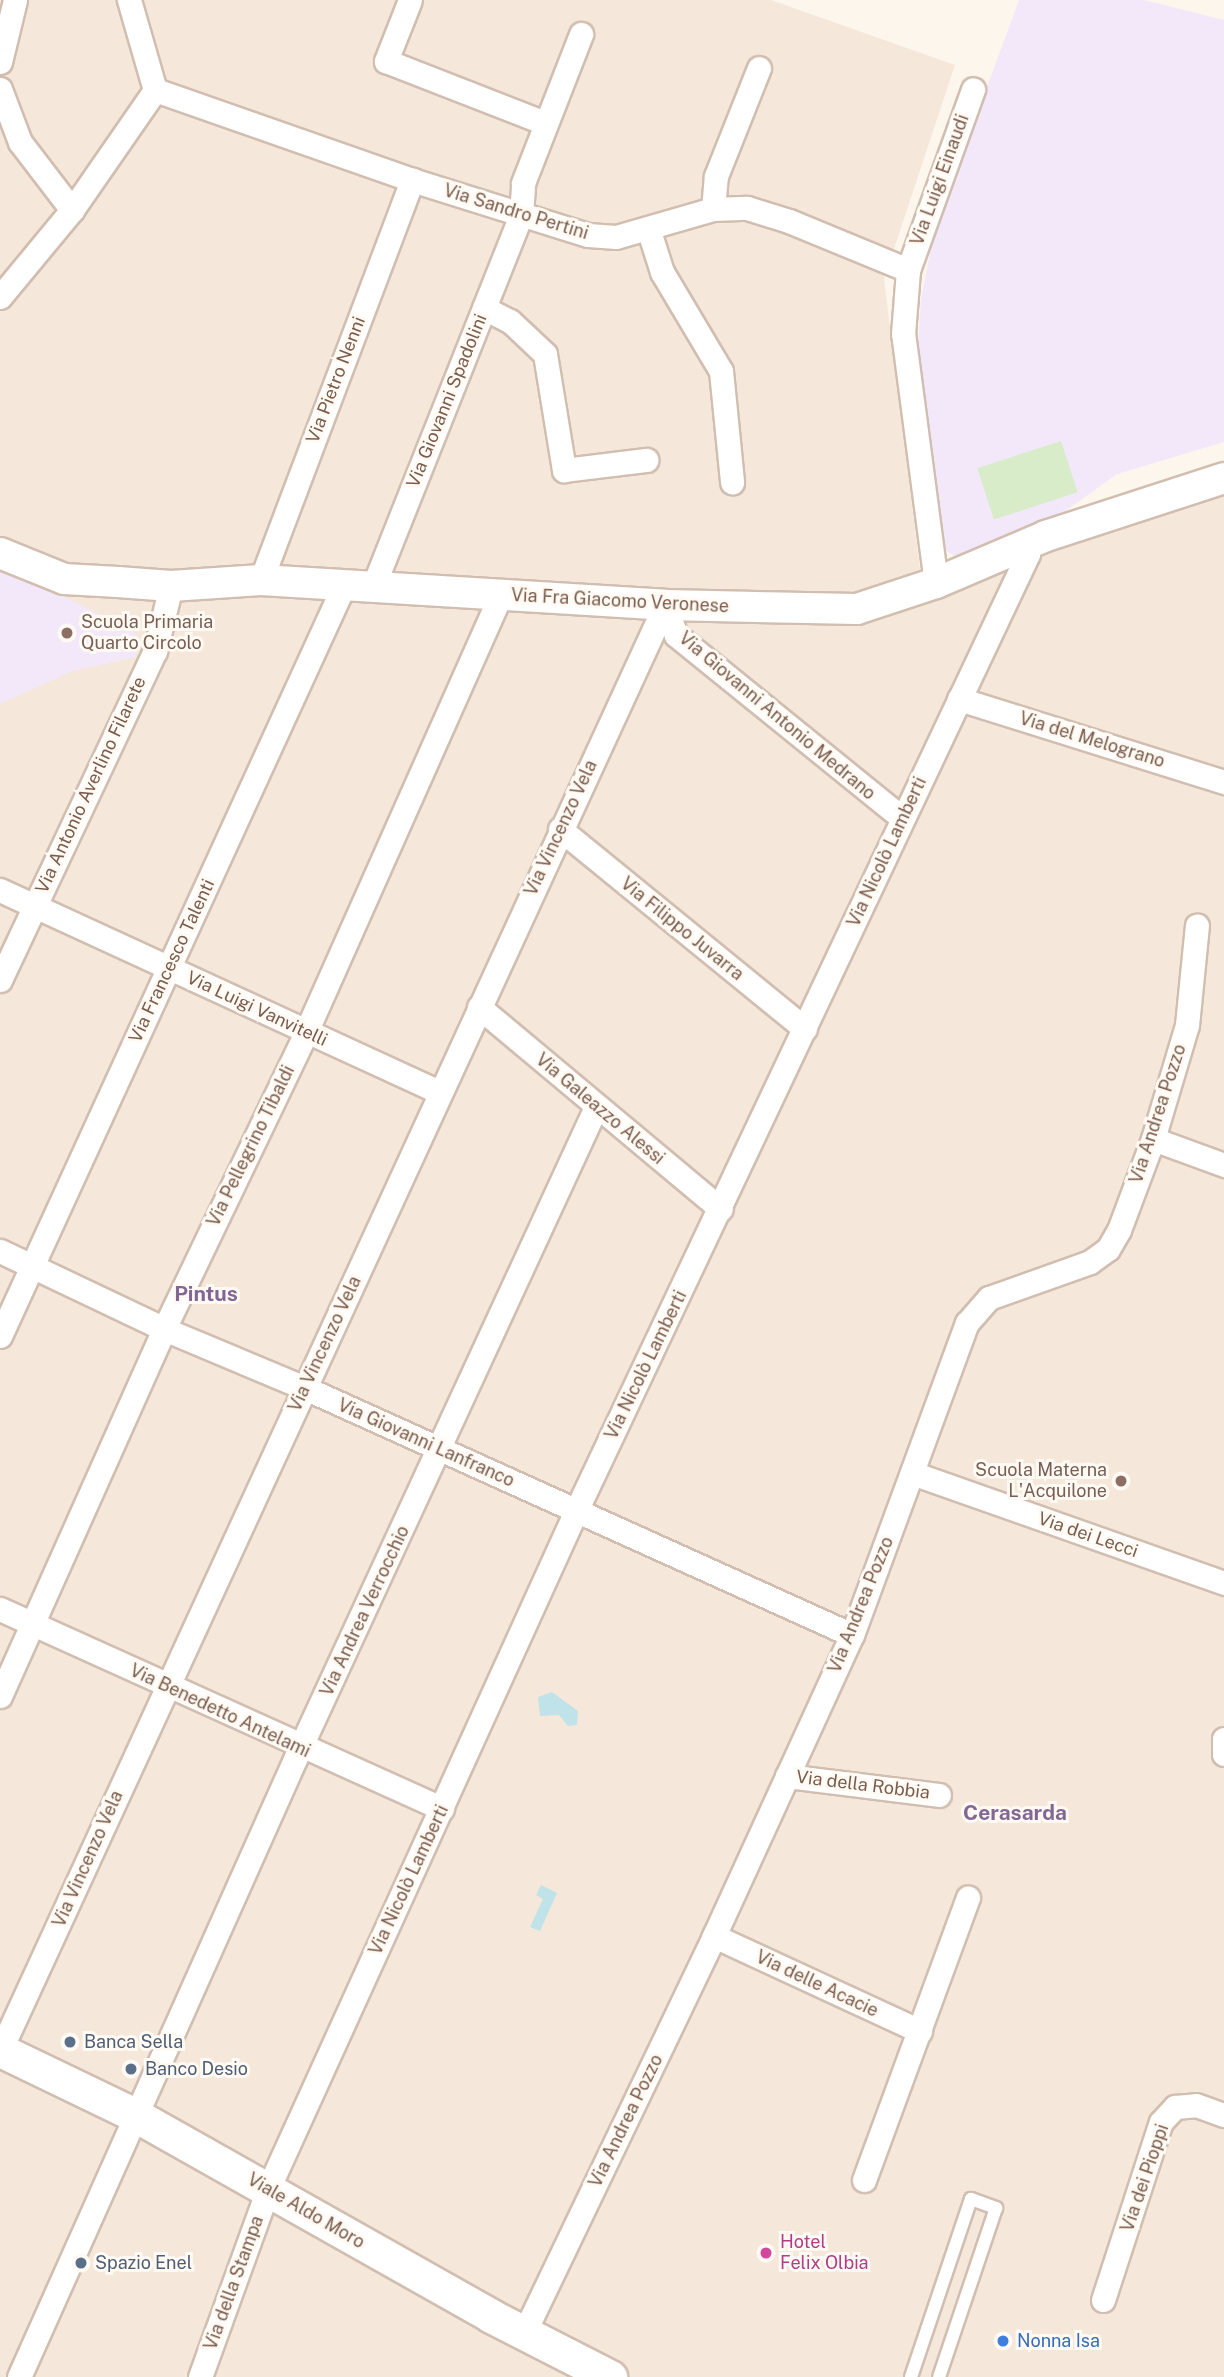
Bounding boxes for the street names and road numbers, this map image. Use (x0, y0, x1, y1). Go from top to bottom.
street label: Via Luigi Einaudi (906, 112, 974, 248)
street label: Via Sandro Pertini (441, 180, 591, 244)
street label: Via Giovanni Spadolini (402, 311, 492, 491)
street label: Via Pietro Nenni (302, 314, 370, 446)
street label: Via Fra Giacomo Veronese (510, 584, 730, 618)
street label: Via Giovanni Antonio Medrano (674, 627, 880, 805)
street label: Via Antonio Averlino Filarete (31, 673, 151, 897)
street label: Via del Melograno (1017, 708, 1167, 772)
street label: Via Vincenzo Vela (520, 756, 602, 900)
street label: Via Nicolò Lamberti (843, 773, 931, 931)
street label: Via Filippo Juvarra (616, 873, 748, 985)
street label: Via Francesco Talenti (125, 876, 219, 1046)
street label: Via Luigi Vanvitelli (183, 967, 331, 1051)
street label: Via Andrea Pozzo (1125, 1042, 1191, 1186)
street label: Via Galeazzo Alessi (531, 1049, 669, 1169)
street label: Via Pellegrino Tibaldi (203, 1062, 299, 1230)
street label: Via Vincenzo Vela (284, 1272, 366, 1416)
street label: Via Nicolò Lamberti (601, 1287, 691, 1443)
street label: Via Giovanni Lanfranco (334, 1394, 518, 1492)
street label: Via dei Lecci (1035, 1508, 1141, 1562)
street label: Via Andrea Verrocchio (316, 1522, 414, 1700)
street label: Via Andrea Pozzo (824, 1534, 898, 1676)
street label: Via Benedetto Antelami (126, 1660, 314, 1762)
street label: Via della Robbia (795, 1766, 931, 1804)
street label: Via Vincenzo Vela (48, 1787, 128, 1931)
street label: Via Nicolò Lamberti (365, 1801, 453, 1959)
street label: Via delle Acacie (752, 1946, 882, 2022)
street label: Via Andrea Pozzo (584, 2051, 668, 2191)
street label: Via dei Pioppi (1116, 2121, 1174, 2235)
street label: Viale Aldo Moro (243, 2169, 369, 2253)
street label: Via della Stampa (200, 2213, 268, 2353)

